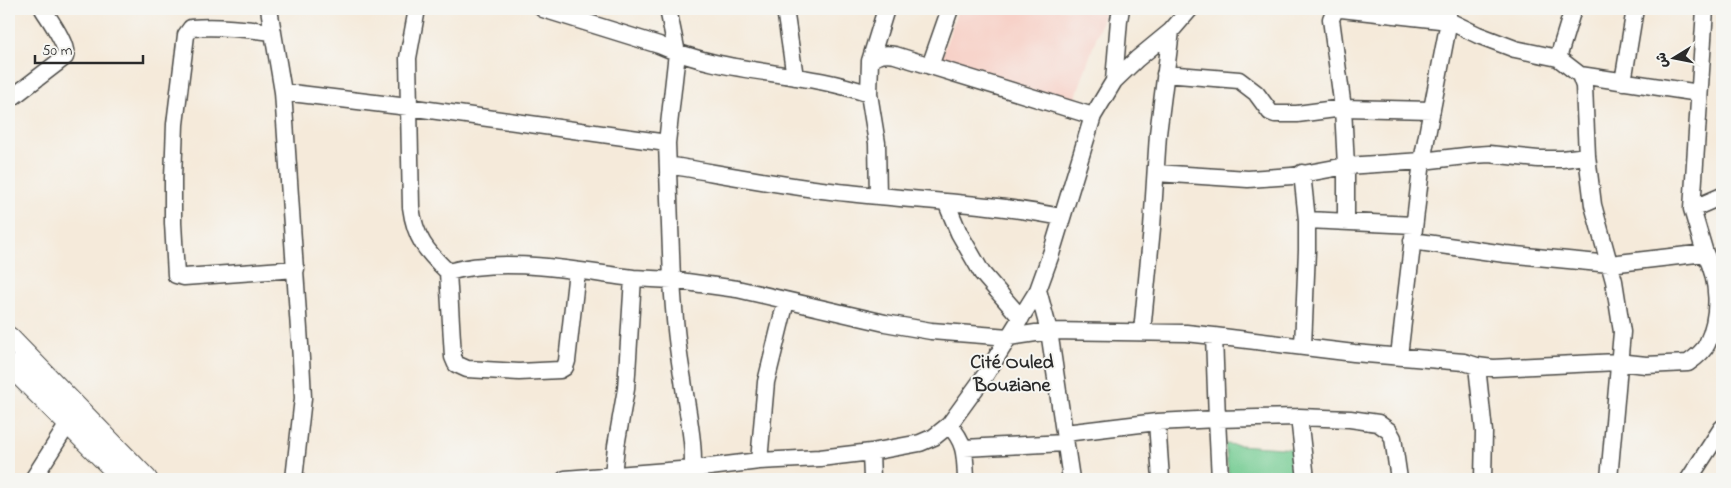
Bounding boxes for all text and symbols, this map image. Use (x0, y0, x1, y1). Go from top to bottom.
scale bar (35, 32, 142, 64)
north arrow (1648, 32, 1698, 82)
text: 50 m (42, 40, 73, 62)
text: ش (1651, 51, 1674, 69)
district label: Cité Ouled Bouziane (970, 349, 1054, 401)

